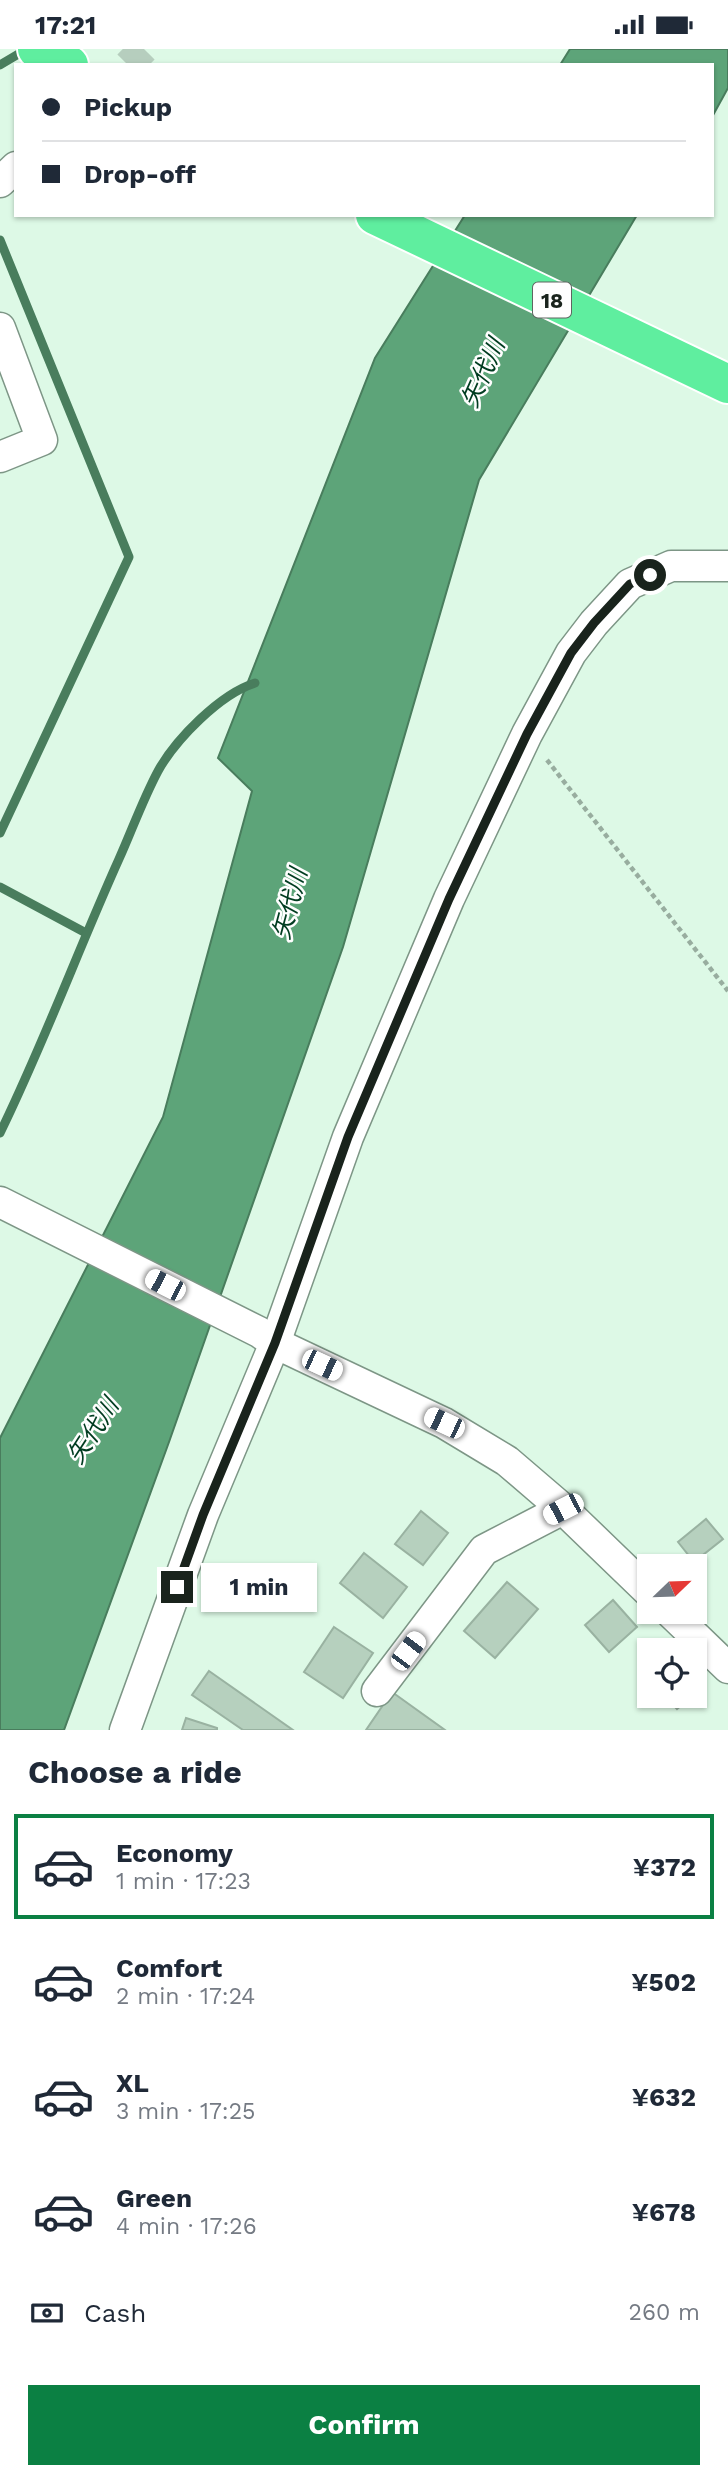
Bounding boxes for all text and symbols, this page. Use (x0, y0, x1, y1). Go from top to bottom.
text: 17:21 (35, 10, 96, 40)
text: Pickup (84, 92, 172, 122)
text: Drop-off (84, 159, 196, 189)
road number: 18 (533, 282, 571, 317)
water label: 矢代川 (456, 332, 512, 412)
route start (634, 559, 666, 591)
water label: 矢代川 (267, 863, 314, 942)
car (142, 1266, 189, 1304)
car (299, 1347, 346, 1383)
water label: 矢代川 (62, 1391, 126, 1469)
car (421, 1405, 468, 1441)
car (540, 1490, 587, 1528)
north arrow (637, 1554, 707, 1624)
map controls (637, 1554, 707, 1708)
callout: 1 min (202, 1563, 317, 1611)
route end (161, 1571, 193, 1603)
text: 1 min (229, 1574, 289, 1601)
car (387, 1628, 430, 1674)
button: locate (637, 1638, 707, 1708)
text: Choose a ride (28, 1753, 242, 1791)
icon: car (32, 1835, 95, 1898)
text: Economy (116, 1838, 233, 1868)
text: ¥372 (633, 1852, 696, 1882)
text: 1 min · 17:23 (116, 1868, 251, 1895)
icon: car (32, 1950, 95, 2013)
text: Comfort (116, 1953, 222, 1983)
text: ¥502 (631, 1967, 696, 1997)
text: 2 min · 17:24 (116, 1983, 255, 2010)
icon: car (32, 2065, 95, 2128)
text: XL (116, 2068, 149, 2098)
text: ¥632 (632, 2082, 696, 2112)
text: 3 min · 17:25 (116, 2098, 255, 2125)
icon: car (32, 2180, 95, 2243)
text: Green (116, 2183, 192, 2213)
text: ¥678 (632, 2197, 696, 2227)
text: 4 min · 17:26 (116, 2213, 257, 2240)
icon: cash (28, 2294, 66, 2332)
text: Cash (84, 2298, 146, 2328)
text: 260 m (629, 2299, 700, 2326)
button: Confirm (28, 2385, 700, 2465)

